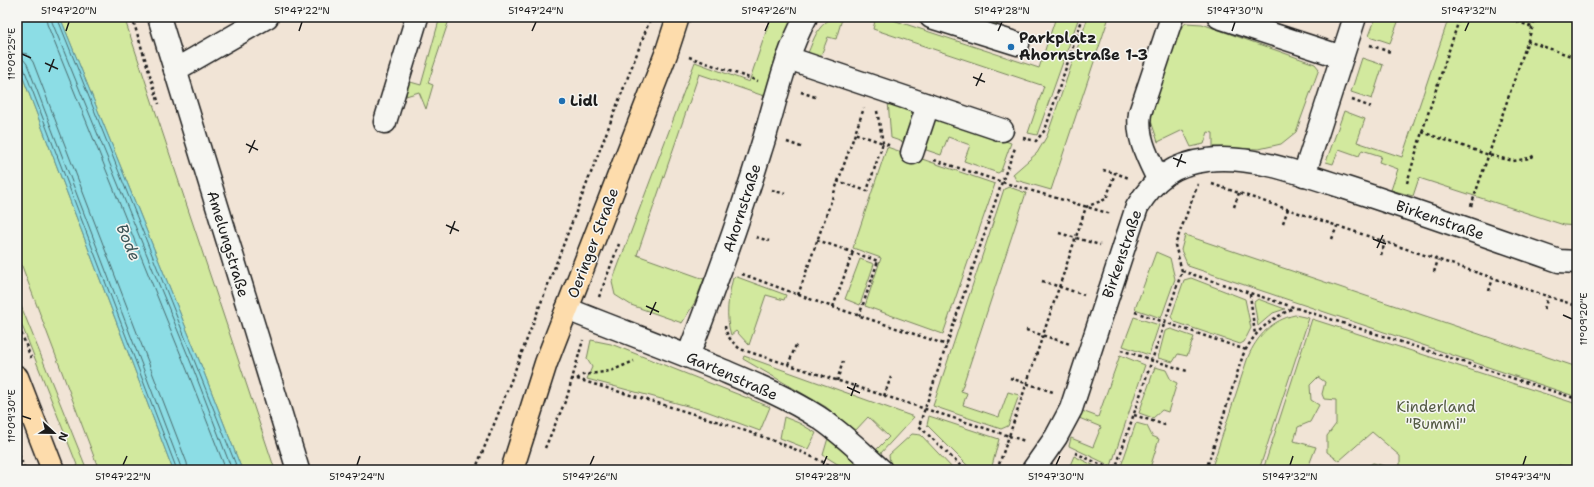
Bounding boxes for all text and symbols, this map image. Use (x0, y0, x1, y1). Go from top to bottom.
text: 51°47'20"N (41, 4, 97, 17)
text: 51°47'22"N (274, 4, 330, 17)
text: 51°47'24"N (508, 4, 564, 17)
text: 51°47'26"N (741, 4, 797, 17)
text: 51°47'28"N (974, 4, 1030, 17)
text: 51°47'30"N (1207, 4, 1263, 17)
text: 51°47'32"N (1441, 4, 1497, 17)
text: 11°09'25"E (5, 28, 18, 80)
place label: Parkplatz Ahornstraße 1-3 (1019, 28, 1148, 65)
marker: Parkplatz Ahornstraße 1-3 (1006, 42, 1016, 52)
place label: Lidl (570, 91, 598, 111)
marker: Lidl (557, 96, 567, 106)
street label: Ahornstraße (718, 161, 766, 255)
street label: Oeringer Straße (563, 185, 623, 301)
street label: Amelungstraße (202, 188, 254, 300)
street label: Birkenstraße (1393, 196, 1487, 244)
street label: Birkenstraße (1098, 207, 1146, 301)
water label: Bode (111, 220, 146, 264)
text: 11°09'20"E (1577, 292, 1590, 346)
street label: Gartenstraße (683, 347, 781, 405)
text: 11°09'30"E (5, 389, 18, 443)
park label: Kinderland "Bummi" (1396, 397, 1476, 434)
north arrow (34, 413, 74, 453)
text: N (54, 430, 71, 444)
text: 51°47'22"N (95, 470, 151, 483)
text: 51°47'24"N (329, 470, 385, 483)
text: 51°47'26"N (562, 470, 618, 483)
text: 51°47'28"N (795, 470, 851, 483)
text: 51°47'30"N (1028, 470, 1084, 483)
text: 51°47'32"N (1262, 470, 1318, 483)
text: 51°47'34"N (1495, 470, 1551, 483)

